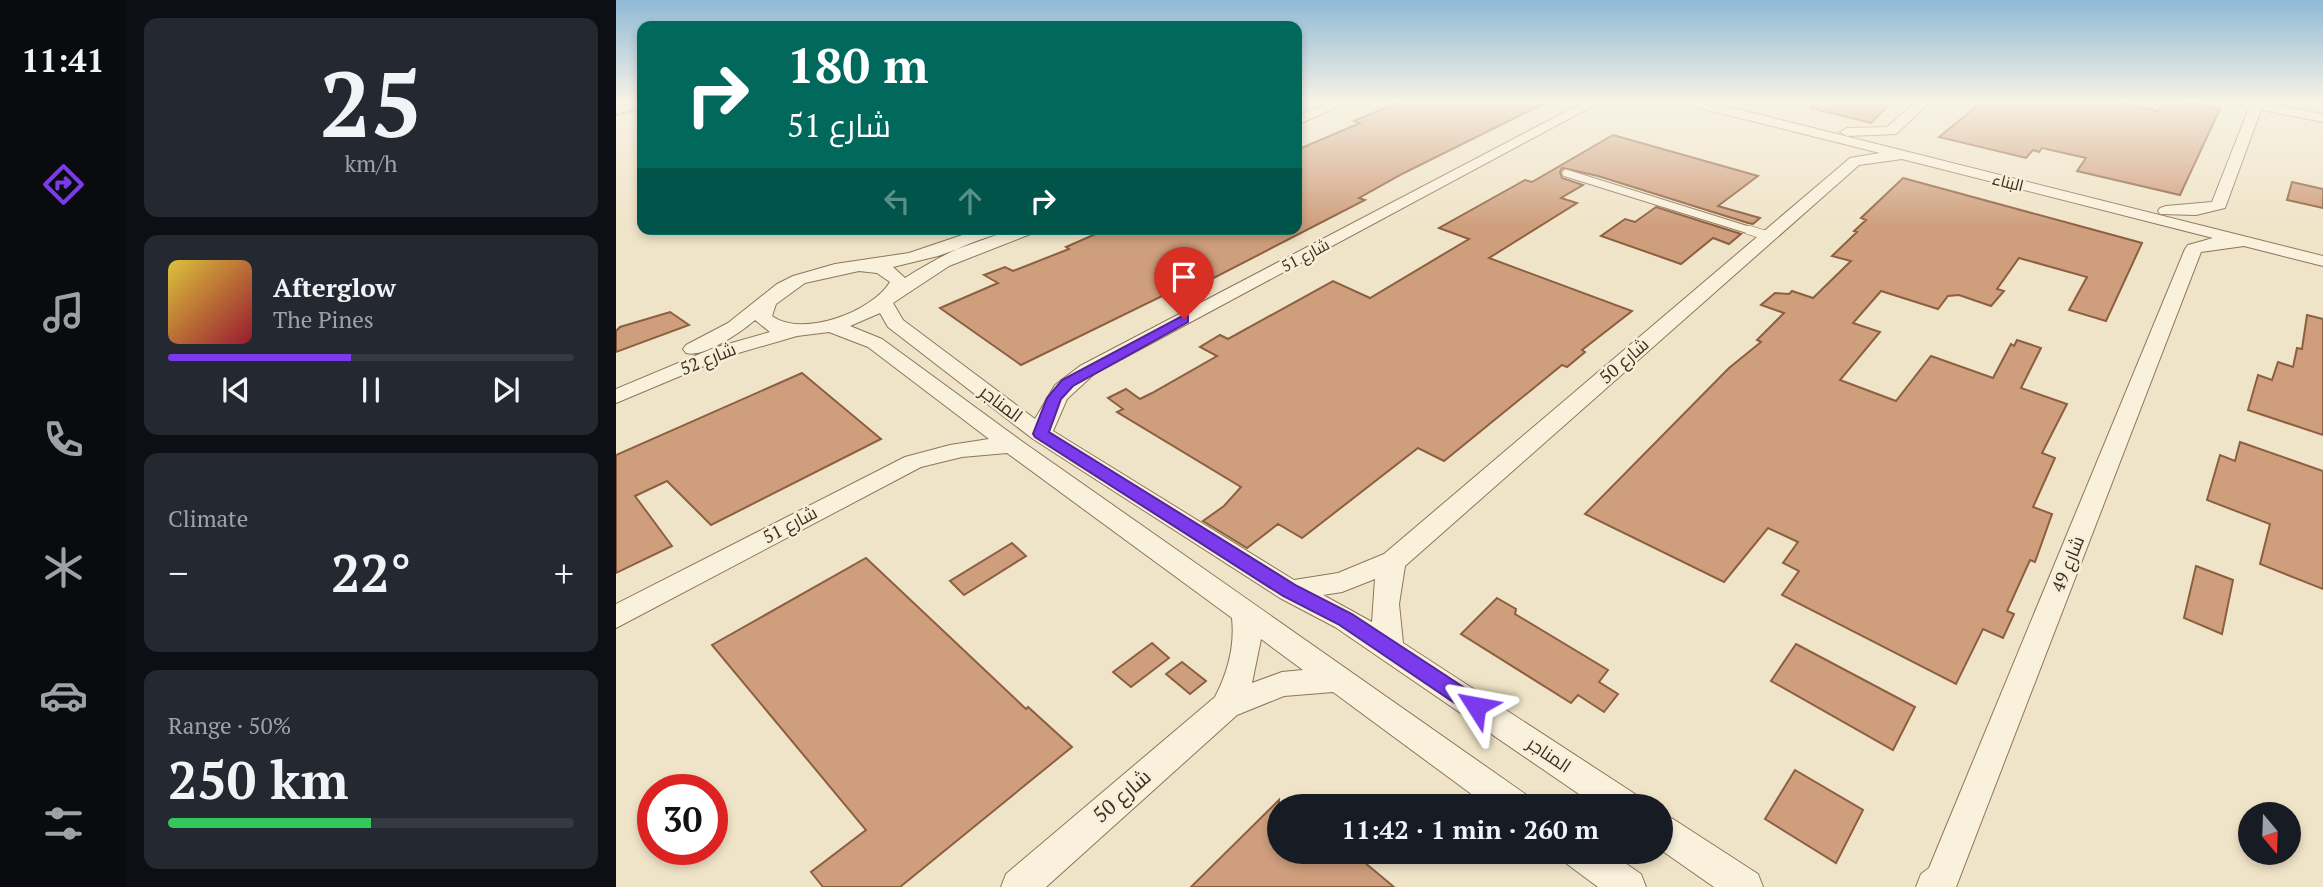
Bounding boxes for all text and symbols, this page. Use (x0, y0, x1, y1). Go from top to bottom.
text: 180 m (787, 32, 929, 97)
text: 11:41 (21, 39, 105, 81)
text: 25 (320, 42, 422, 163)
icon: right (672, 49, 763, 140)
text: شارع 51 (787, 104, 891, 146)
text: km/h (344, 148, 398, 179)
icon: directions (39, 160, 88, 209)
street label: البناء (1990, 168, 2026, 196)
icon: left (878, 182, 916, 220)
icon: ahead (951, 182, 989, 220)
icon: right (1024, 182, 1062, 220)
street label: شارع 51 (1277, 233, 1334, 278)
pin (1154, 247, 1214, 319)
icon: arrive (1165, 258, 1203, 296)
text: Afterglow (273, 270, 396, 304)
icon: music (39, 288, 88, 337)
text: The Pines (273, 304, 374, 335)
street label: شارع 50 (1593, 332, 1654, 389)
street label: شارع 52 (676, 336, 740, 381)
icon: previous (217, 371, 255, 409)
icon: pause (352, 371, 390, 409)
icon: next (487, 371, 525, 409)
street label: المناجر (974, 379, 1028, 427)
icon: phone (39, 415, 88, 464)
street label: شارع 51 (758, 500, 821, 549)
text: Climate (168, 503, 248, 534)
street label: شارع 49 (2045, 532, 2090, 596)
text: 22° (331, 538, 411, 607)
icon: climate (39, 543, 88, 592)
text: − (168, 548, 188, 598)
text: + (554, 548, 574, 598)
position arrow (1439, 669, 1513, 743)
icon: car (39, 671, 88, 720)
text: Range · 50% (168, 710, 291, 741)
street label: المناجر (1522, 730, 1576, 778)
text: 250 km (168, 745, 349, 814)
street label: شارع 50 (1086, 762, 1157, 829)
speed limit sign: 30 (637, 774, 728, 865)
icon: filters (39, 799, 88, 848)
north arrow (2238, 802, 2301, 864)
map controls (2238, 802, 2301, 865)
text: 11:42 · 1 min · 260 m (1341, 812, 1599, 846)

